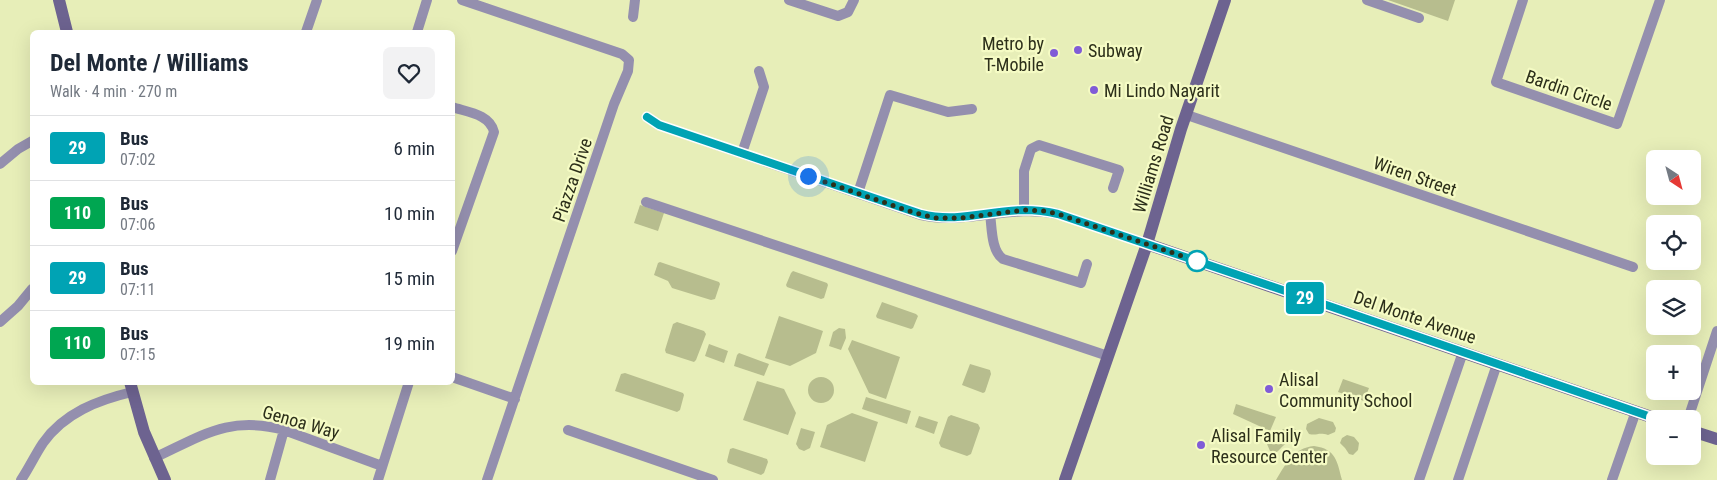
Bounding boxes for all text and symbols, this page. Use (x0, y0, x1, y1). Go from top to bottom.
place label: Metro by T-Mobile (982, 33, 1044, 75)
place label: Subway (1088, 40, 1143, 61)
marker: Subway (1072, 44, 1084, 56)
button: heart (383, 47, 435, 99)
marker: Metro by T-Mobile (1048, 47, 1060, 59)
text: Del Monte / Williams (50, 49, 249, 77)
street label: Bardin Circle (1523, 65, 1615, 115)
place label: Mi Lindo Nayarit (1104, 80, 1220, 101)
text: Walk · 4 min · 270 m (50, 82, 177, 101)
marker: Mi Lindo Nayarit (1088, 84, 1100, 96)
street label: Williams Road (1128, 113, 1178, 215)
text: Bus (120, 127, 149, 150)
street label: Piazza Drive (548, 135, 596, 225)
text: 29 (68, 137, 87, 158)
text: 6 min (393, 137, 435, 160)
text: 07:02 (120, 150, 155, 169)
north arrow (1646, 150, 1701, 205)
map controls (1646, 150, 1701, 465)
street label: Wiren Street (1371, 152, 1459, 200)
your location (796, 164, 821, 189)
text: Bus (120, 192, 149, 215)
text: 110 (64, 202, 91, 223)
text: 10 min (384, 202, 435, 225)
text: 07:06 (120, 215, 155, 234)
button: locate (1646, 215, 1701, 270)
unlabelled marker (1186, 250, 1208, 272)
text: Bus (120, 257, 149, 280)
text: 29 (68, 267, 87, 288)
text: 15 min (384, 267, 435, 290)
text: 07:11 (120, 280, 155, 299)
button: layers (1646, 280, 1701, 335)
line badge: 29 (1282, 282, 1328, 314)
street label: Del Monte Avenue (1351, 286, 1479, 348)
text: 29 (1296, 287, 1314, 308)
text: Bus (120, 322, 149, 345)
text: 110 (64, 332, 91, 353)
text: 19 min (384, 332, 435, 355)
text: 07:15 (120, 345, 155, 364)
button: + (1646, 345, 1701, 400)
place label: Alisal Community School (1279, 369, 1412, 411)
marker: Alisal Community School (1263, 383, 1275, 395)
street label: Genoa Way (260, 401, 342, 443)
button: − (1646, 410, 1701, 465)
place label: Alisal Family Resource Center (1211, 425, 1328, 467)
marker: Alisal Family Resource Center (1195, 439, 1207, 451)

